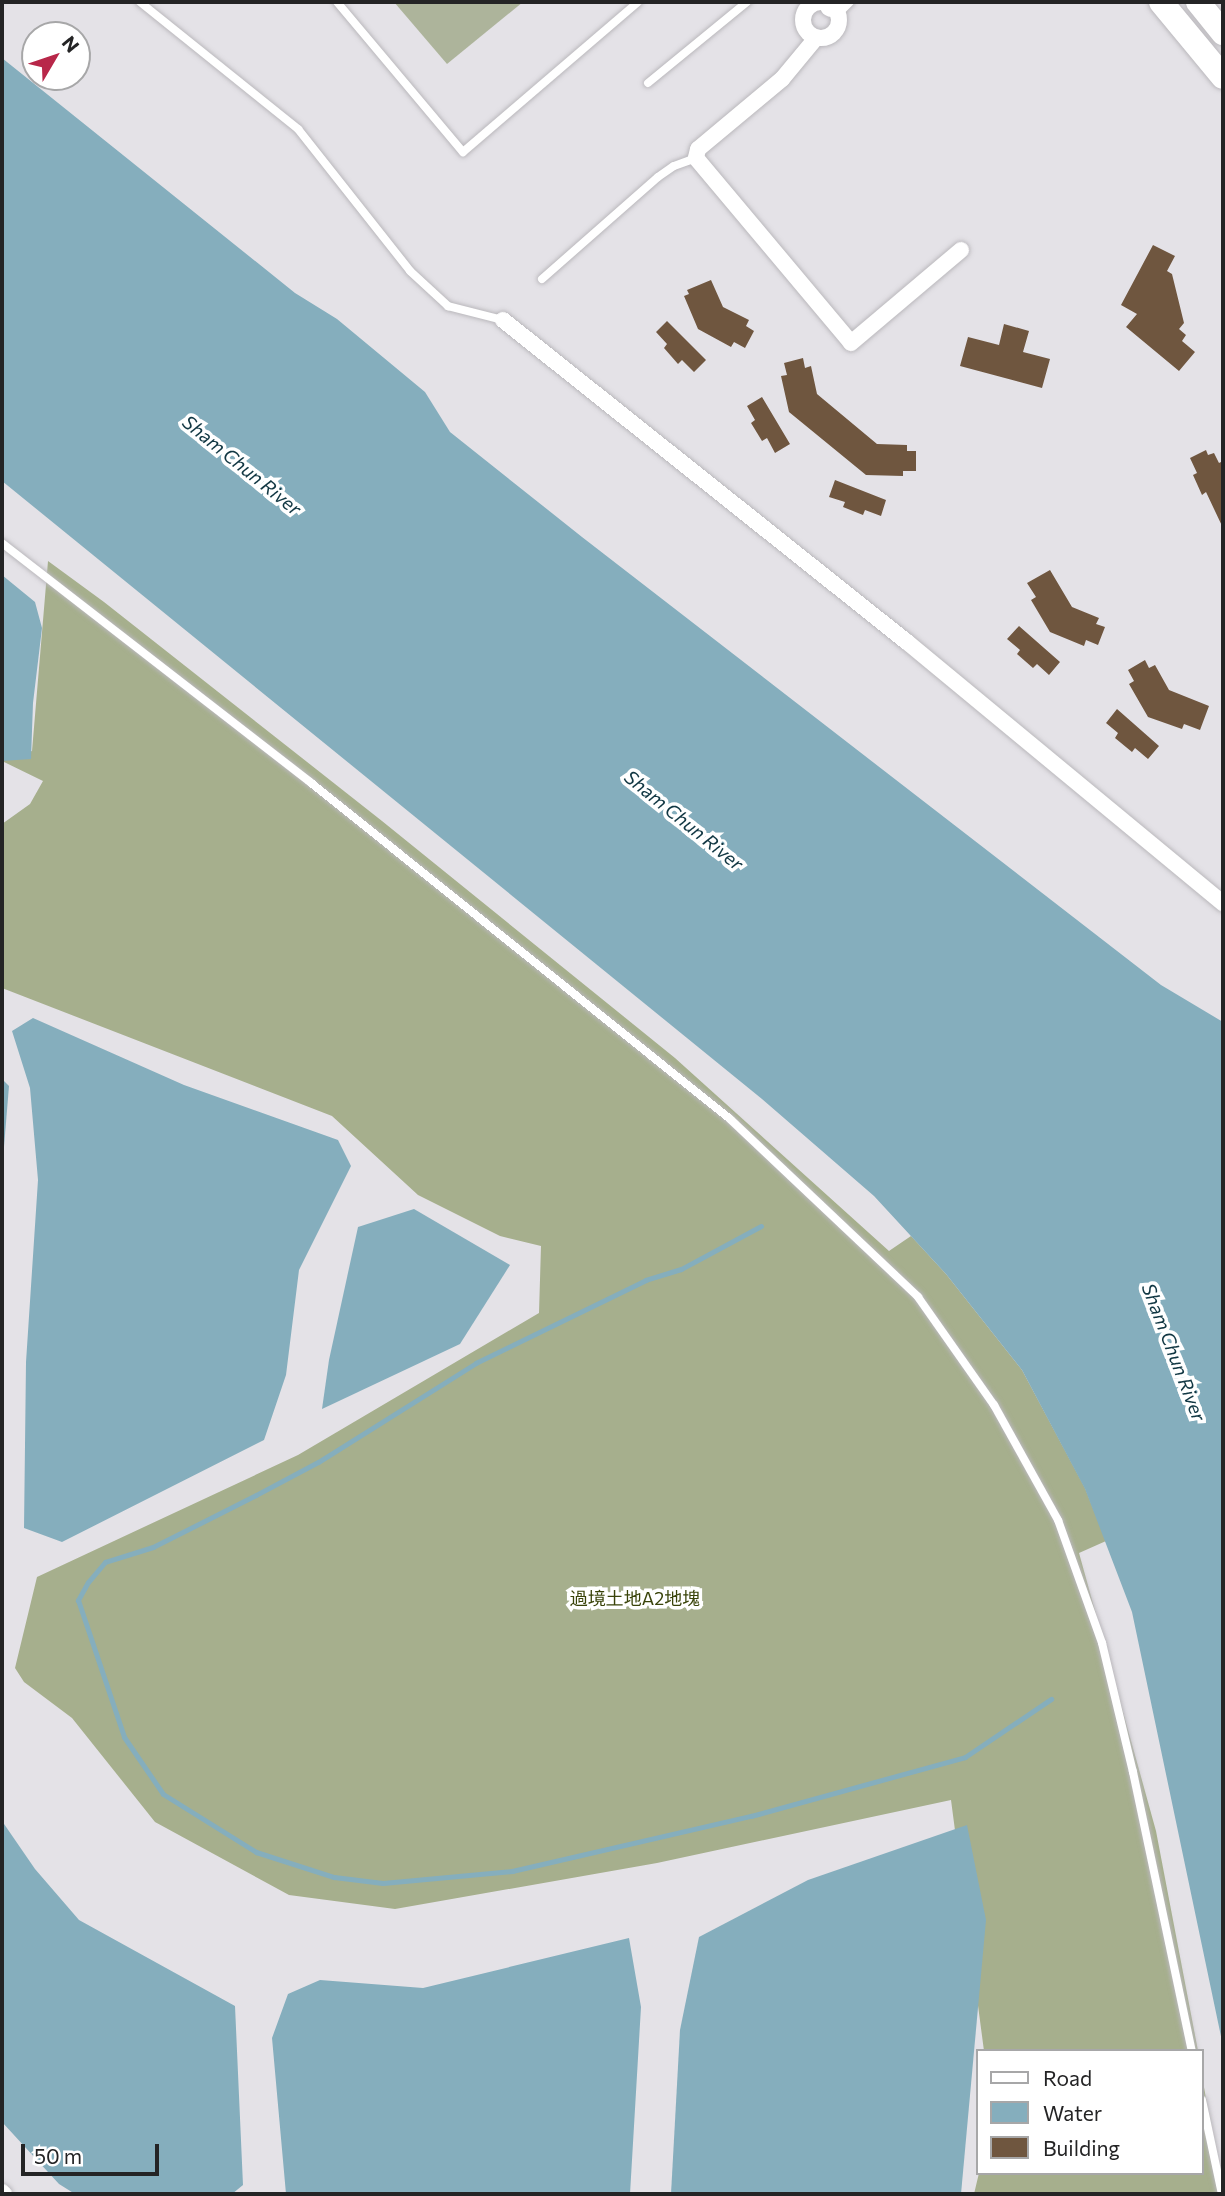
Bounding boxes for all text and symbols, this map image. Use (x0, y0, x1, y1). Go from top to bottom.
north arrow (21, 21, 91, 91)
text: N (58, 31, 85, 57)
water label: Sham Chun River (178, 410, 306, 520)
water label: Sham Chun River (620, 765, 748, 875)
water label: Sham Chun River (1137, 1280, 1211, 1424)
park label: 過境土地A2地塊 (570, 1587, 700, 1609)
legend (976, 2049, 1204, 2175)
text: Road (1043, 2065, 1092, 2090)
text: Water (1043, 2100, 1102, 2125)
scale bar (24, 2130, 163, 2174)
text: Building (1043, 2135, 1120, 2160)
text: 50 m (34, 2143, 82, 2168)

